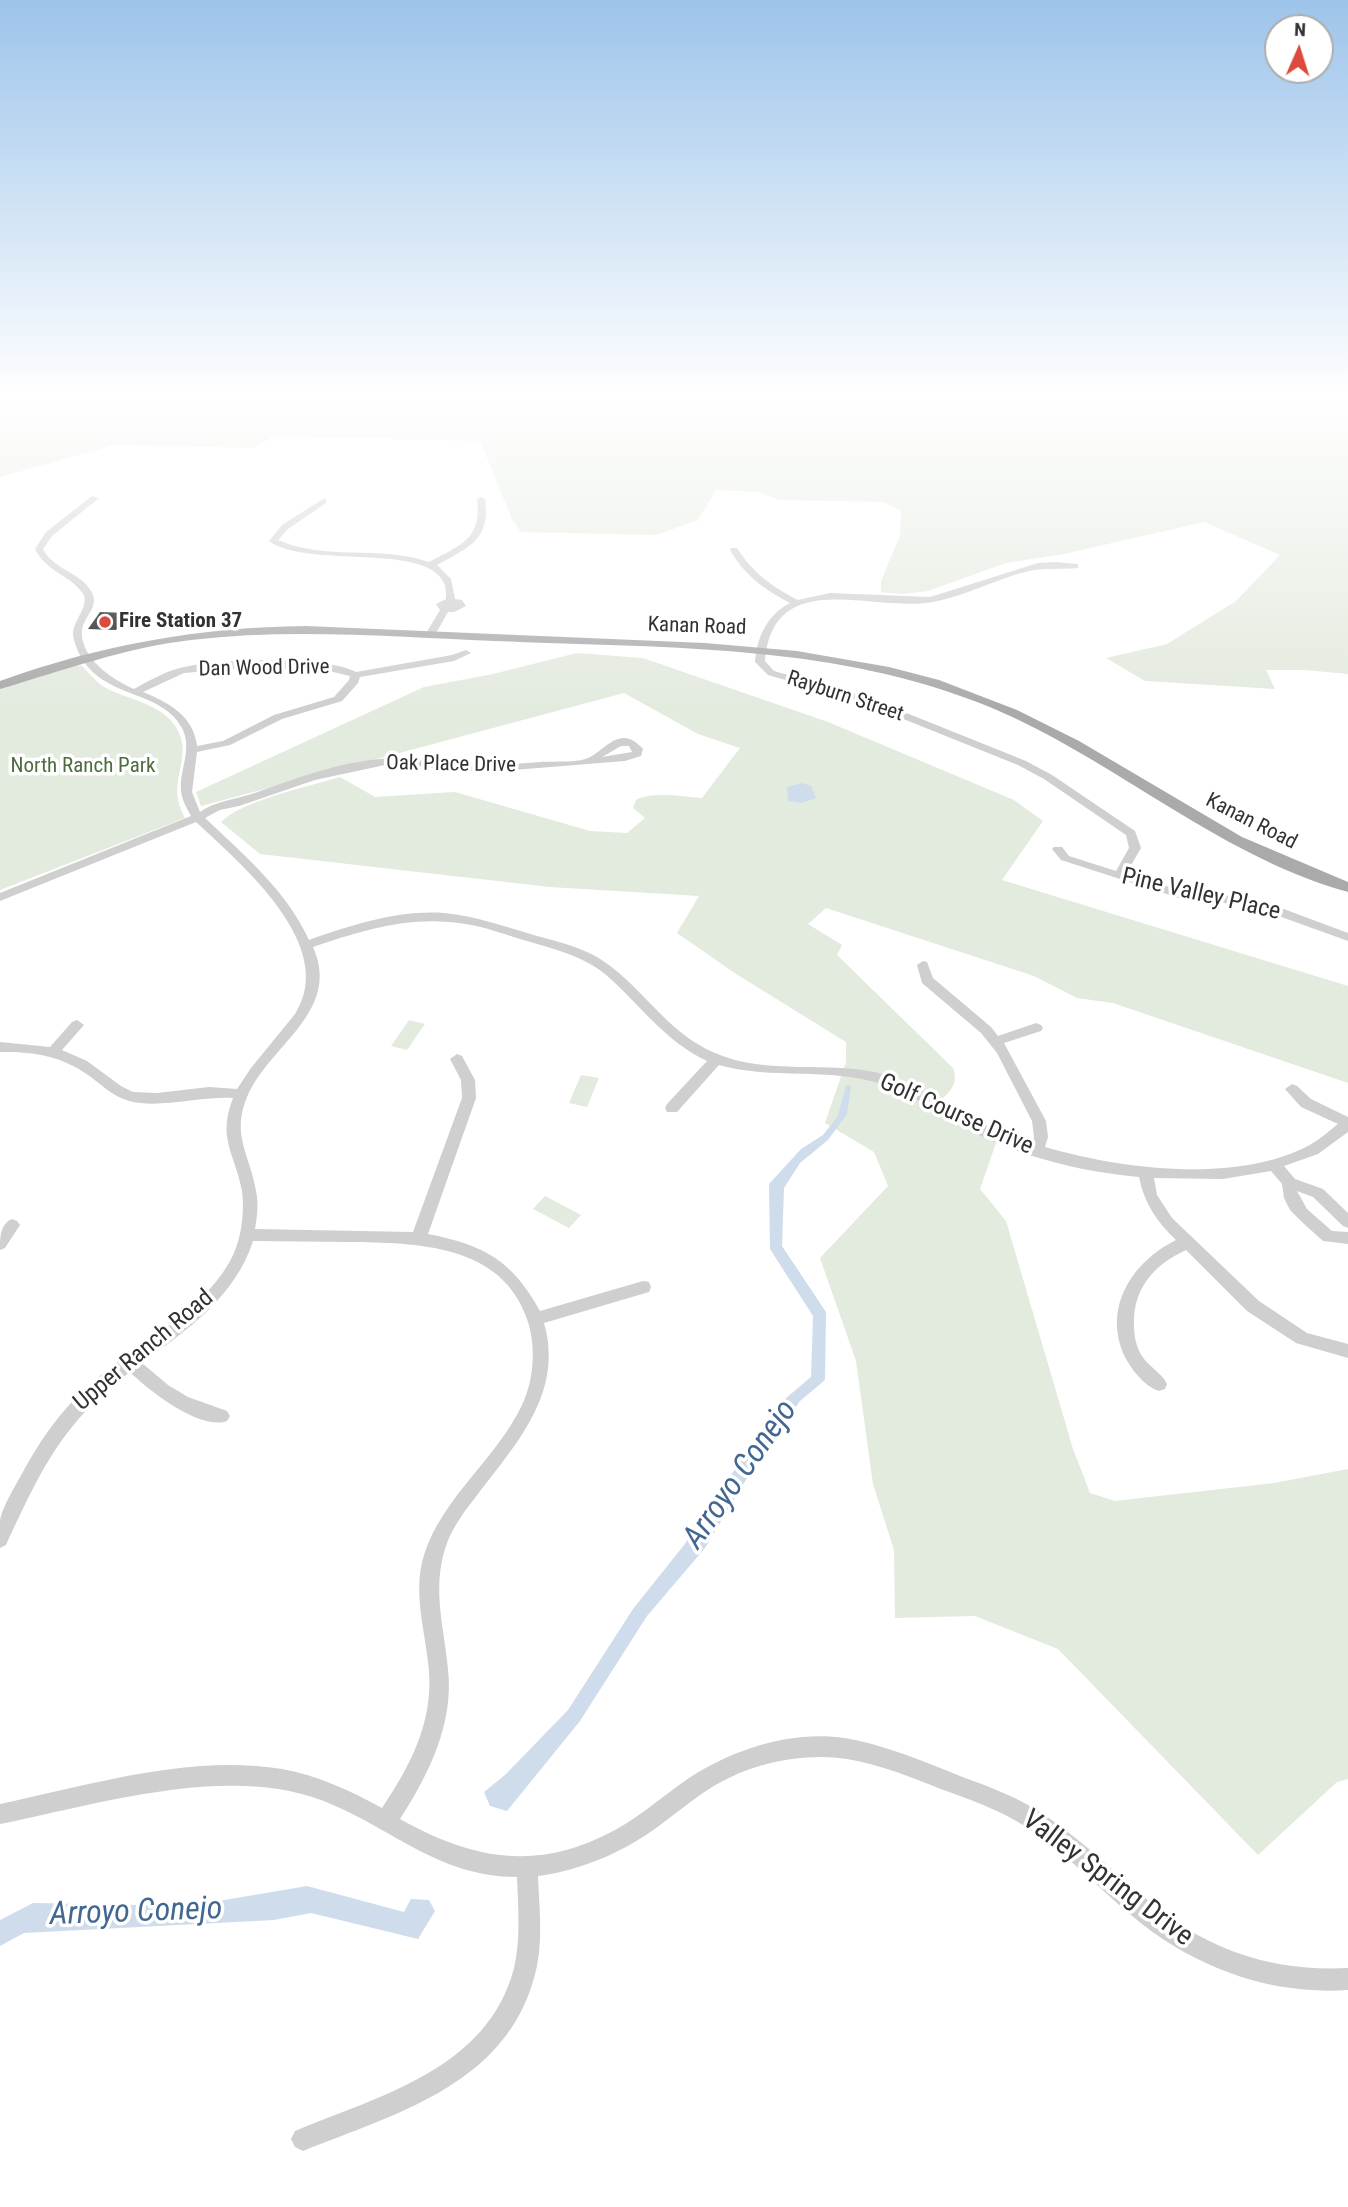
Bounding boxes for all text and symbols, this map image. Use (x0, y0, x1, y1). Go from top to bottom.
north arrow (1264, 14, 1334, 84)
text: N (1294, 18, 1306, 41)
place label: Fire Station 37 (119, 609, 242, 635)
street label: Kanan Road (647, 613, 747, 641)
marker: Fire Station 37 (97, 614, 113, 630)
street label: Dan Wood Drive (198, 655, 330, 683)
street label: Rayburn Street (784, 666, 906, 728)
street label: Oak Place Drive (386, 751, 516, 779)
park label: North Ranch Park (10, 754, 156, 780)
street label: Kanan Road (1201, 788, 1301, 856)
street label: Pine Valley Place (1119, 863, 1283, 927)
street label: Golf Course Drive (875, 1068, 1037, 1162)
street label: Upper Ranch Road (68, 1284, 220, 1418)
water label: Arroyo Conejo (676, 1393, 806, 1557)
street label: Valley Spring Drive (1015, 1804, 1199, 1954)
water label: Arroyo Conejo (49, 1891, 223, 1935)

